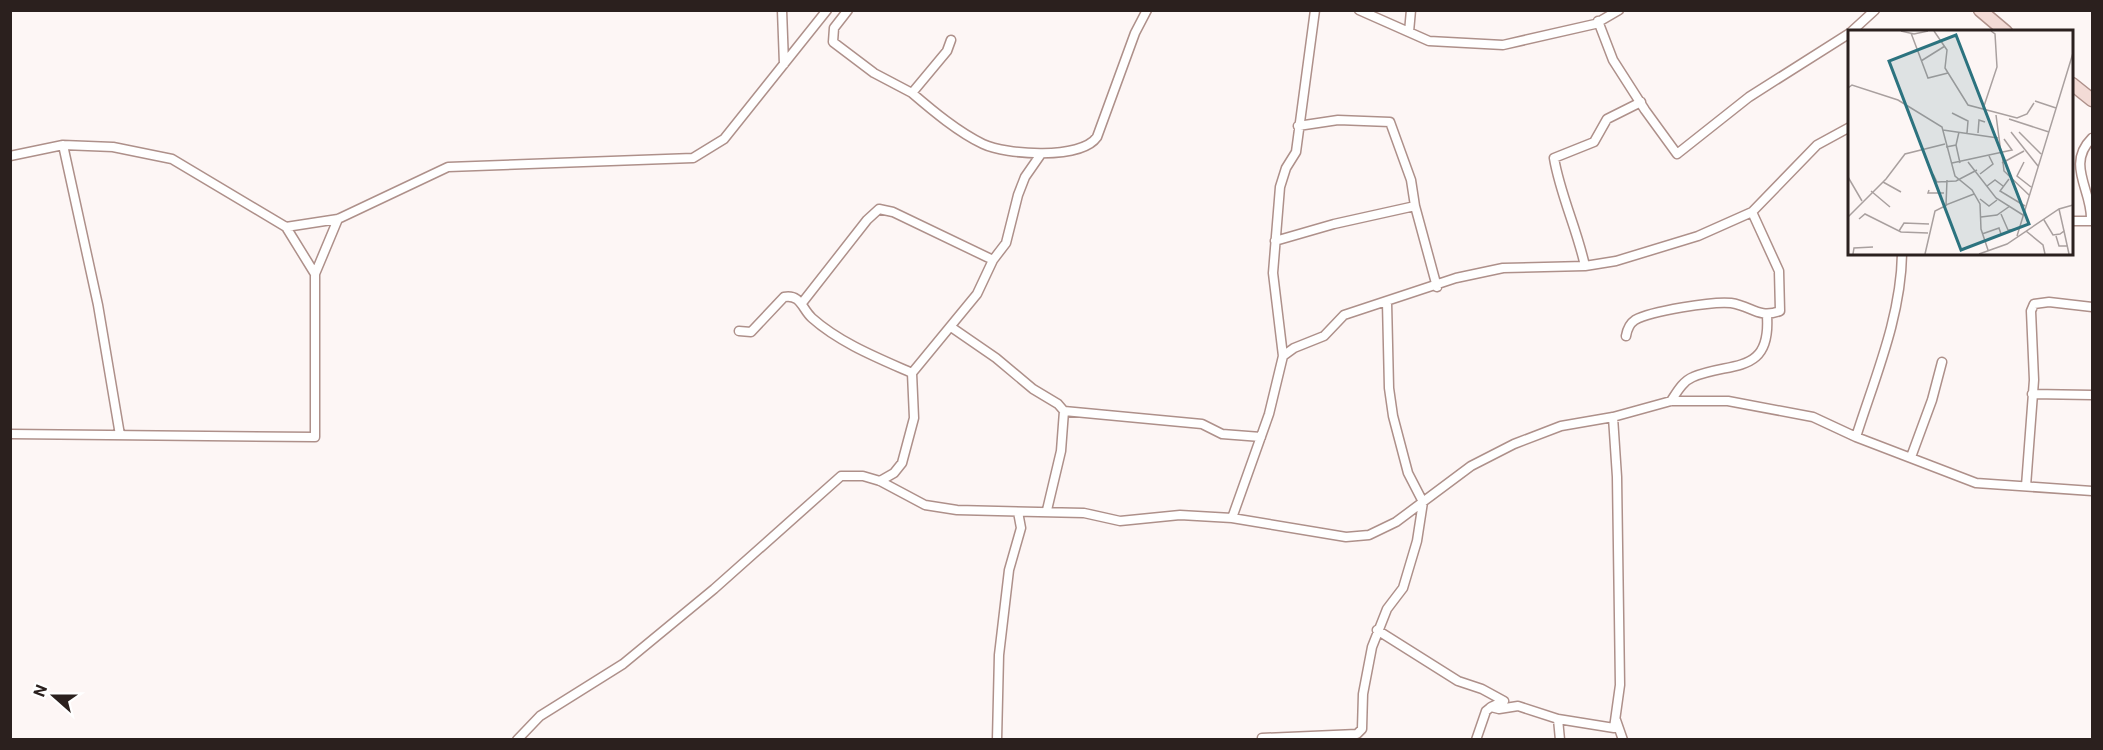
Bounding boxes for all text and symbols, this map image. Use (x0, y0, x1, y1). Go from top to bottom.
inset map (1848, 30, 2073, 255)
north arrow (24, 666, 84, 726)
text: N (30, 682, 51, 699)

